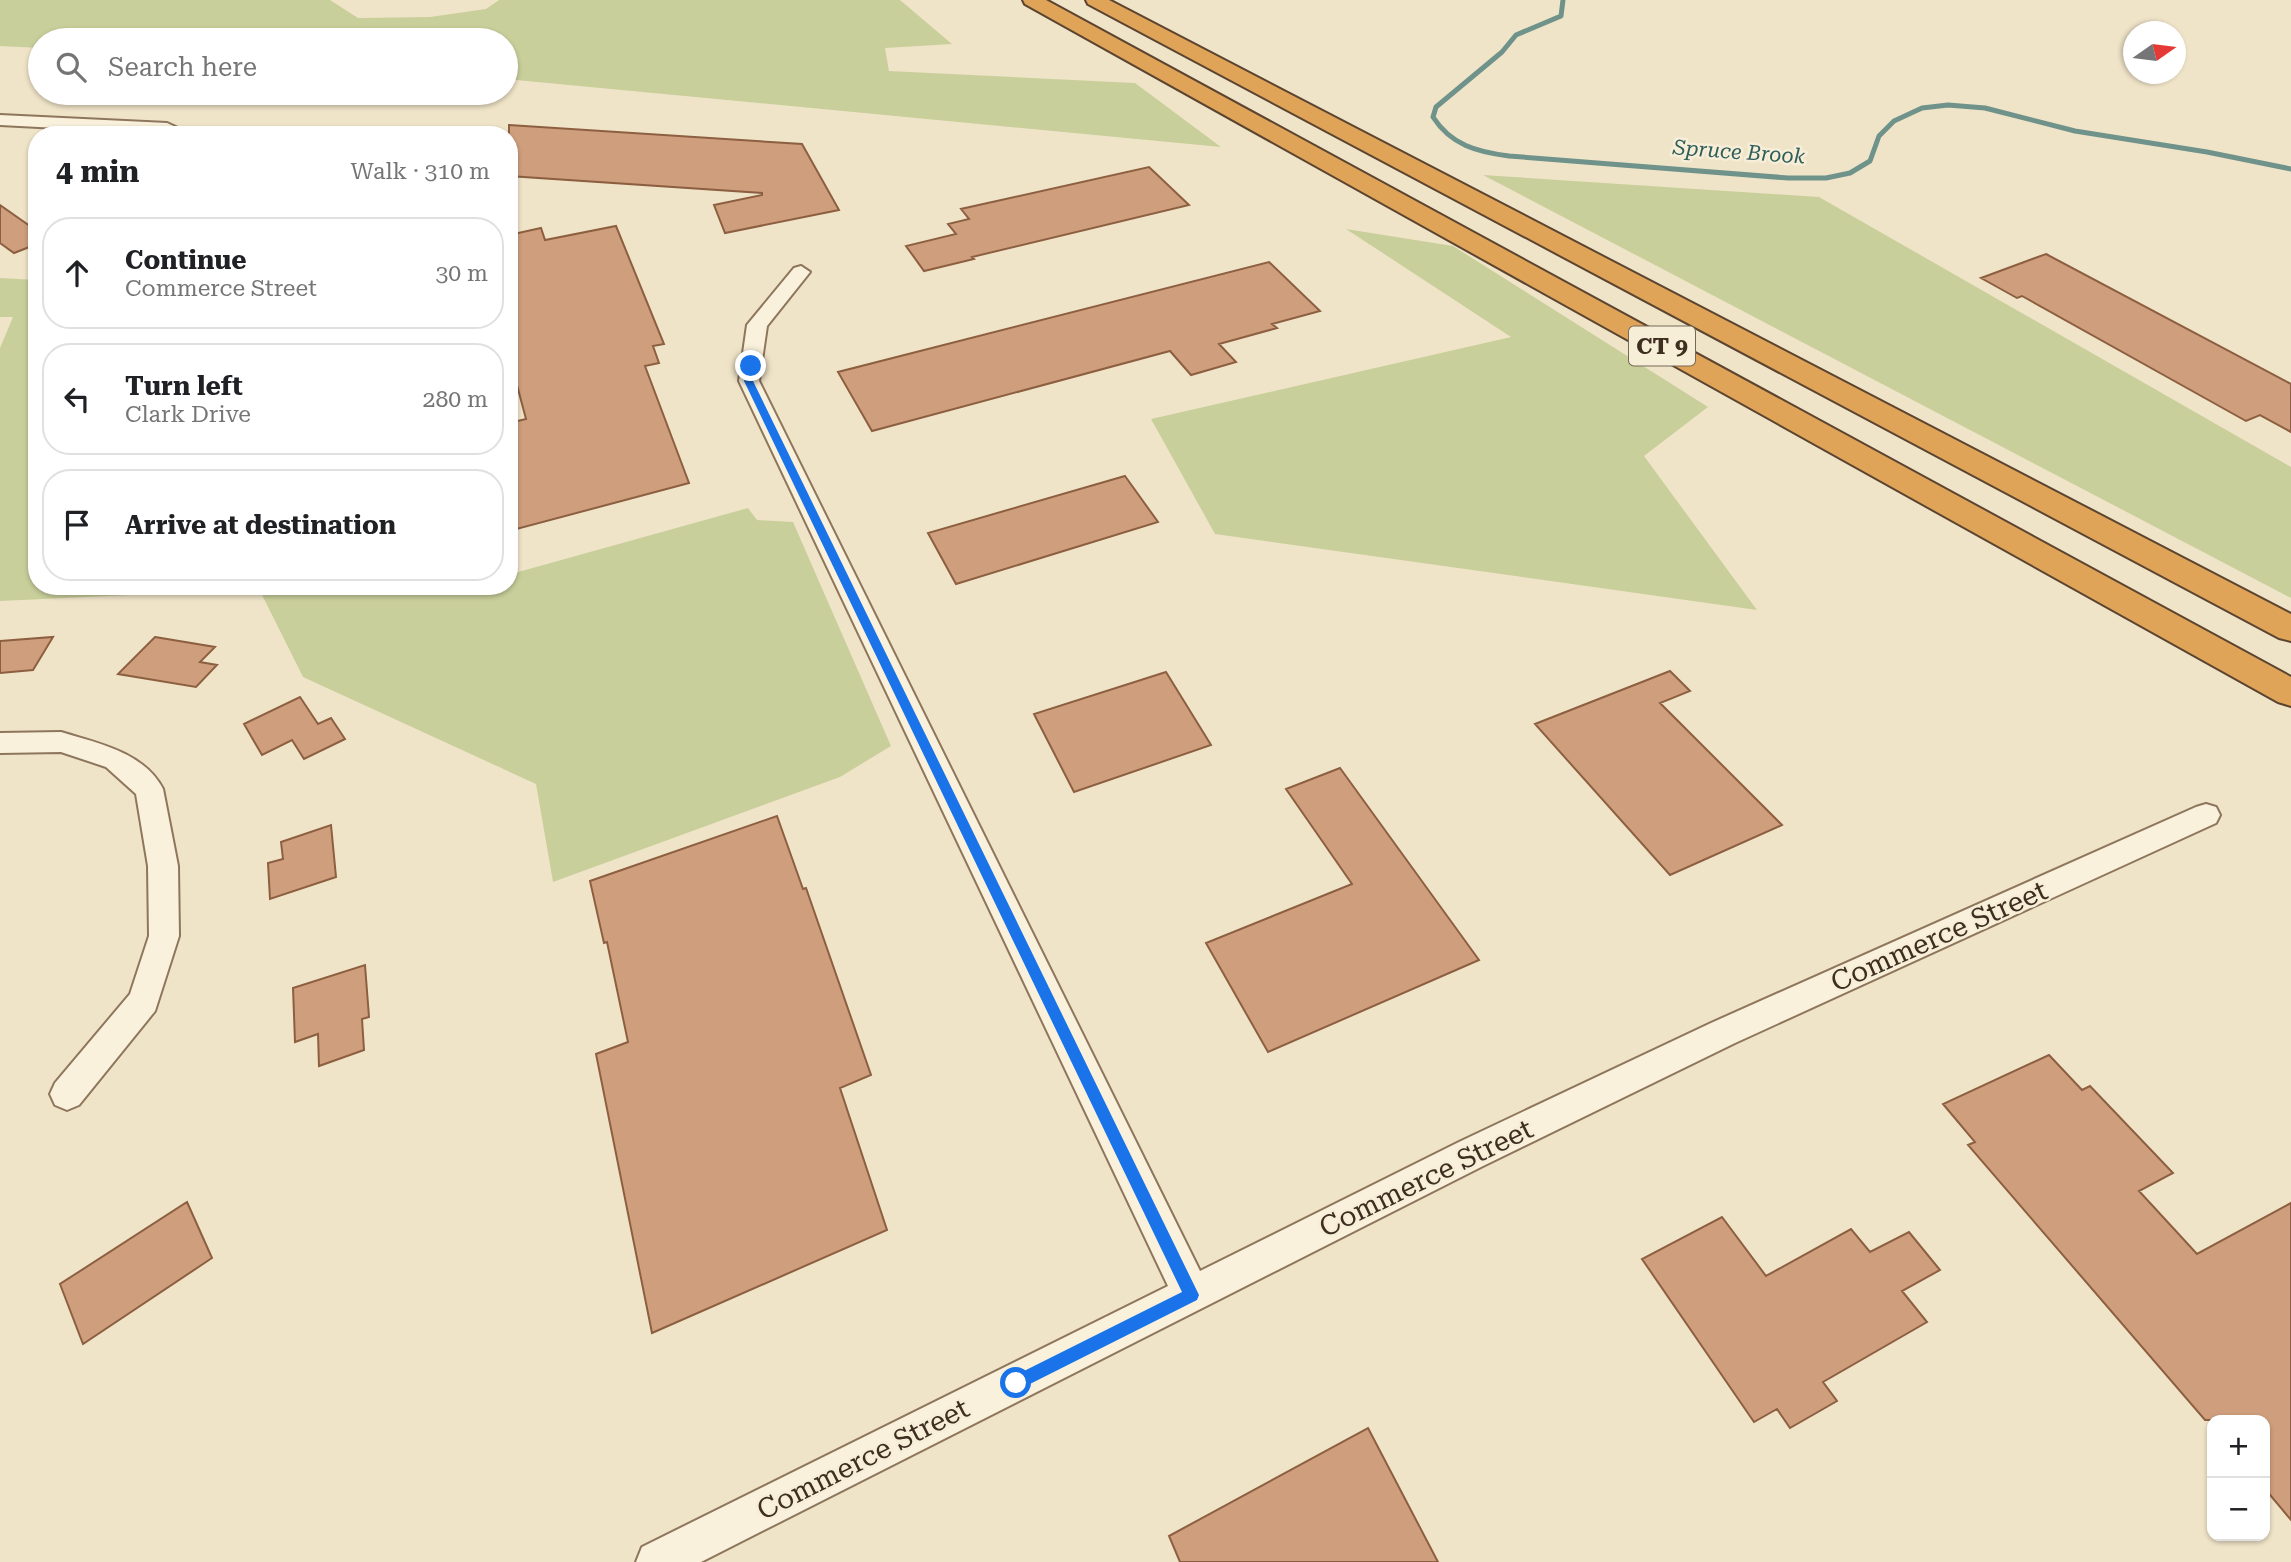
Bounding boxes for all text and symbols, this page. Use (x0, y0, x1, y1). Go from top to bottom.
north arrow (2123, 21, 2186, 84)
search box (28, 28, 518, 105)
icon: search (52, 48, 90, 86)
text: Search here (108, 52, 257, 82)
water label: Spruce Brook (1671, 135, 1807, 169)
text: 4 min (56, 154, 139, 189)
text: Walk · 310 m (351, 158, 490, 185)
text: Continue (125, 245, 247, 275)
icon: ahead (58, 254, 96, 292)
text: 30 m (435, 260, 488, 287)
text: Commerce Street (125, 275, 317, 302)
road number: CT 9 (1629, 326, 1695, 366)
route end (735, 350, 766, 381)
text: Turn left (125, 371, 243, 401)
icon: left (58, 380, 96, 418)
text: 280 m (423, 386, 488, 413)
text: Clark Drive (125, 401, 251, 428)
icon: arrive (58, 506, 96, 544)
text: Arrive at destination (125, 510, 396, 540)
street label: Commerce Street (1826, 873, 2052, 999)
street label: Commerce Street (1314, 1112, 1538, 1244)
route start (1000, 1367, 1031, 1398)
street label: Commerce Street (751, 1391, 975, 1527)
map controls (2207, 1415, 2270, 1541)
button: + (2207, 1415, 2270, 1478)
button: − (2207, 1478, 2270, 1541)

